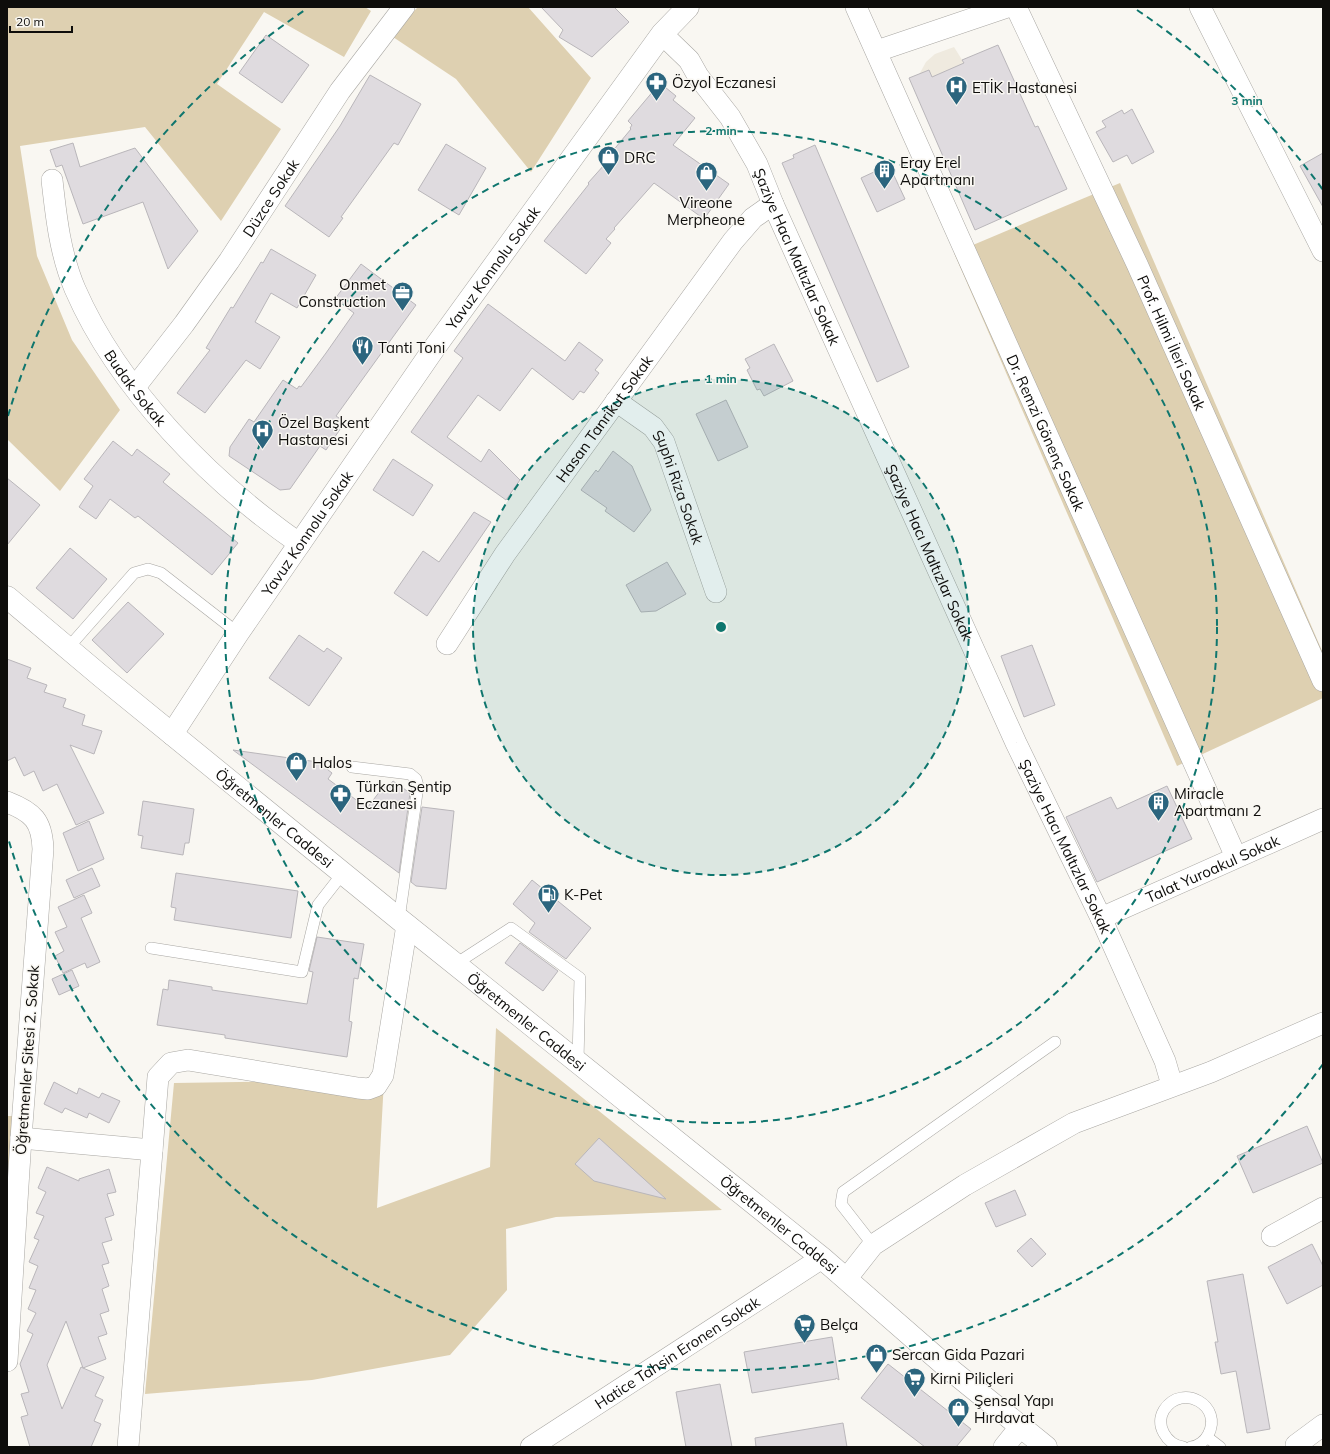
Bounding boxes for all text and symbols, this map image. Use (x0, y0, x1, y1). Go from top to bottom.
scale bar (10, 8, 72, 34)
text: 20 m (16, 14, 44, 29)
pharmacy icon: Özyol Eczanesi (643, 69, 669, 102)
place label: Özyol Eczanesi (672, 73, 776, 92)
hospital icon: ETİK Hastanesi (943, 74, 969, 107)
place label: ETİK Hastanesi (972, 78, 1077, 97)
text: 3 min (1231, 93, 1263, 108)
text: 2 min (705, 123, 737, 138)
shop icon: DRC (595, 144, 621, 177)
place label: DRC (624, 148, 656, 167)
place label: Eray Erel Apartmanı (900, 153, 975, 189)
street label: Düzce Sokak (238, 155, 303, 240)
building icon: Eray Erel Apartmanı (871, 158, 897, 191)
shop icon: Vireone Merpheone (693, 160, 719, 193)
street label: Şaziye Hacı Maltızlar Sokak (750, 165, 845, 348)
place label: Vireone Merpheone (667, 193, 745, 229)
street label: Yavuz Konnolu Sokak (441, 202, 544, 334)
street label: Prof. Hilmi İleri Sokak (1134, 272, 1210, 413)
place label: Onmet Construction (299, 275, 386, 311)
office icon: Onmet Construction (389, 280, 415, 313)
restaurant icon: Tanti Toni (350, 334, 376, 367)
place label: Tanti Toni (378, 338, 445, 357)
street label: Budak Sokak (101, 346, 171, 430)
street label: Hasan Tanrikut Sokak (551, 351, 657, 485)
street label: Dr. Remzi Gönenç Sokak (1003, 351, 1090, 514)
text: 1 min (705, 371, 737, 386)
place label: Özel Başkent Hastanesi (278, 413, 369, 449)
hospital icon: Özel Başkent Hastanesi (250, 418, 276, 451)
street label: Suphi Riza Sokak (649, 426, 708, 547)
street label: Şaziye Hacı Maltızlar Sokak (882, 461, 978, 644)
street label: Yavuz Konnolu Sokak (257, 467, 357, 600)
centre of rings (714, 620, 728, 634)
shop icon: Halos (284, 749, 310, 782)
place label: Halos (312, 753, 352, 772)
street label: Şaziye Hacı Maltızlar Sokak (1016, 756, 1116, 937)
street label: Öğretmenler Caddesi (212, 764, 338, 872)
place label: Türkan Şentip Eczanesi (356, 777, 452, 813)
pharmacy icon: Türkan Şentip Eczanesi (327, 782, 353, 815)
place label: Miracle Apartmanı 2 (1174, 784, 1262, 820)
building icon: Miracle Apartmanı 2 (1146, 789, 1172, 822)
street label: Talat Yuroakul Sokak (1143, 830, 1283, 906)
fuel station icon: K-Pet (536, 881, 562, 914)
place label: K-Pet (564, 885, 602, 904)
street label: Öğretmenler Sitesi 2. Sokak (11, 964, 43, 1156)
street label: Öğretmenler Caddesi (463, 968, 590, 1075)
street label: Öğretmenler Caddesi (716, 1171, 843, 1278)
street label: Hatice Tahsin Eronen Sokak (591, 1292, 763, 1413)
supermarket icon: Belça (792, 1311, 818, 1344)
place label: Belça (820, 1315, 858, 1334)
shop icon: Sercan Gida Pazari (863, 1341, 889, 1374)
place label: Sercan Gida Pazari (892, 1345, 1025, 1364)
supermarket icon: Kirni Piliçleri (901, 1365, 927, 1398)
place label: Kirni Piliçleri (930, 1369, 1013, 1388)
place label: Şensal Yapı Hırdavat (974, 1391, 1054, 1427)
shop icon: Şensal Yapı Hırdavat (945, 1396, 971, 1429)

